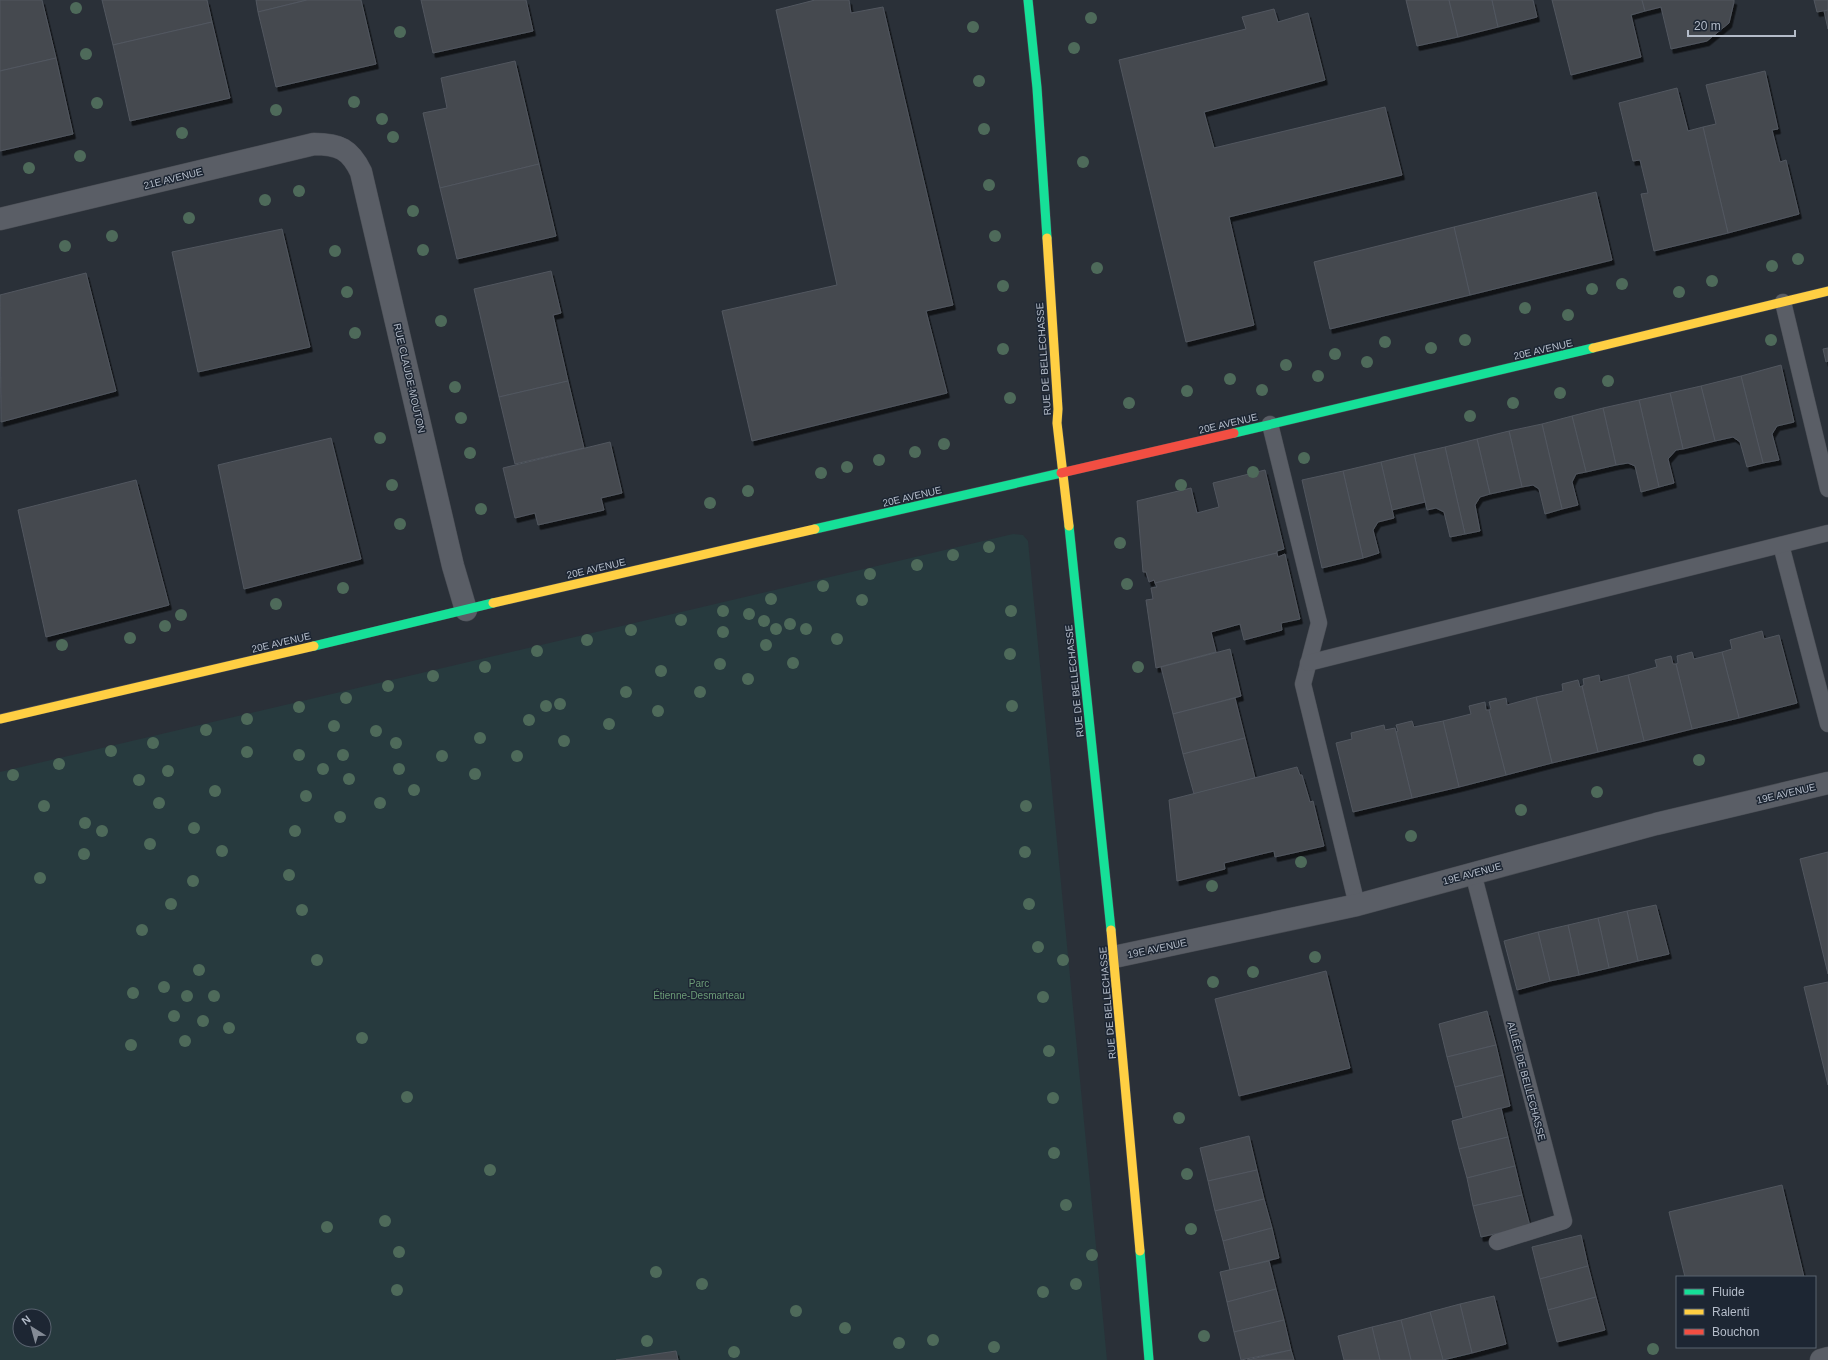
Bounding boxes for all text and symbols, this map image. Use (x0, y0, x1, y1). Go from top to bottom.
scale bar (1688, 12, 1795, 38)
text: 20 m (1694, 19, 1721, 33)
street label: 21E AVENUE (142, 166, 204, 191)
street label: RUE DE BELLECHASSE (1034, 302, 1053, 416)
street label: RUE CLAUDE-MOUTON (392, 322, 427, 434)
street label: 20E AVENUE (1512, 337, 1574, 362)
street label: 20E AVENUE (1197, 411, 1259, 436)
street label: 20E AVENUE (881, 484, 943, 509)
street label: 20E AVENUE (565, 556, 627, 581)
street label: RUE DE BELLECHASSE (1063, 624, 1086, 738)
street label: 20E AVENUE (250, 630, 312, 655)
street label: 19E AVENUE (1755, 781, 1817, 806)
street label: 19E AVENUE (1442, 860, 1503, 887)
street label: 19E AVENUE (1126, 937, 1188, 960)
street label: RUE DE BELLECHASSE (1097, 946, 1118, 1060)
park label: Parc Étienne-Desmarteau (653, 978, 745, 1001)
street label: ALLÉE DE BELLECHASSE (1505, 1020, 1549, 1142)
legend (1676, 1276, 1816, 1348)
text: Fluide (1712, 1285, 1745, 1299)
text: Ralenti (1712, 1305, 1749, 1319)
north arrow (12, 1308, 52, 1348)
text: N (19, 1313, 33, 1327)
text: Bouchon (1712, 1325, 1759, 1339)

